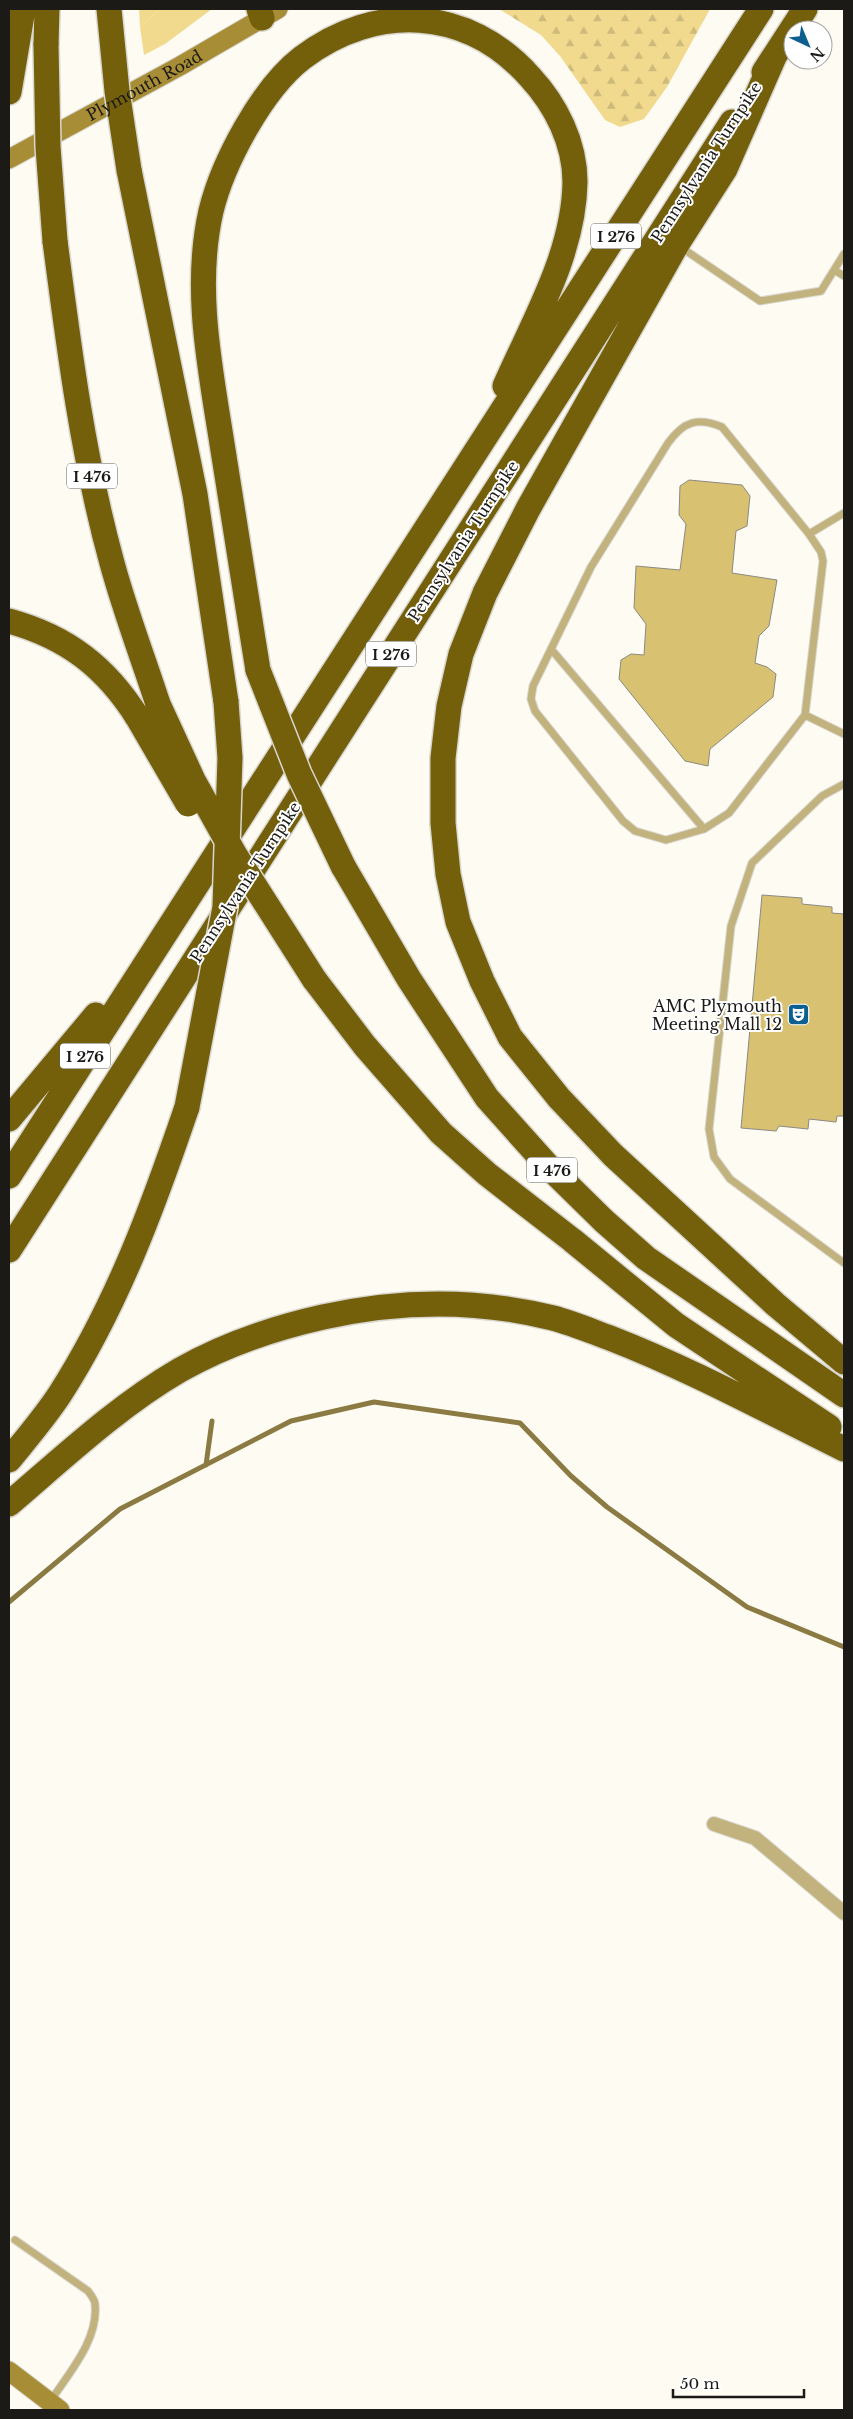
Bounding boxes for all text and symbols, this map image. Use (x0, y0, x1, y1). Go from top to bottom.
north arrow (783, 20, 833, 70)
text: N (806, 43, 828, 65)
street label: Plymouth Road (83, 45, 206, 125)
street label: Pennsylvania Turnpike (646, 78, 766, 246)
road number: I 276 (591, 224, 641, 248)
street label: Pennsylvania Turnpike (403, 457, 523, 625)
road number: I 476 (67, 464, 117, 488)
road number: I 276 (366, 642, 416, 666)
street label: Pennsylvania Turnpike (185, 798, 305, 966)
place label: AMC Plymouth Meeting Mall 12 (652, 996, 782, 1034)
theatre icon: AMC Plymouth Meeting Mall 12 (786, 1003, 810, 1027)
road number: I 276 (60, 1044, 110, 1068)
road number: I 476 (527, 1158, 577, 1182)
scale bar (673, 2366, 804, 2398)
text: 50 m (680, 2374, 720, 2393)

